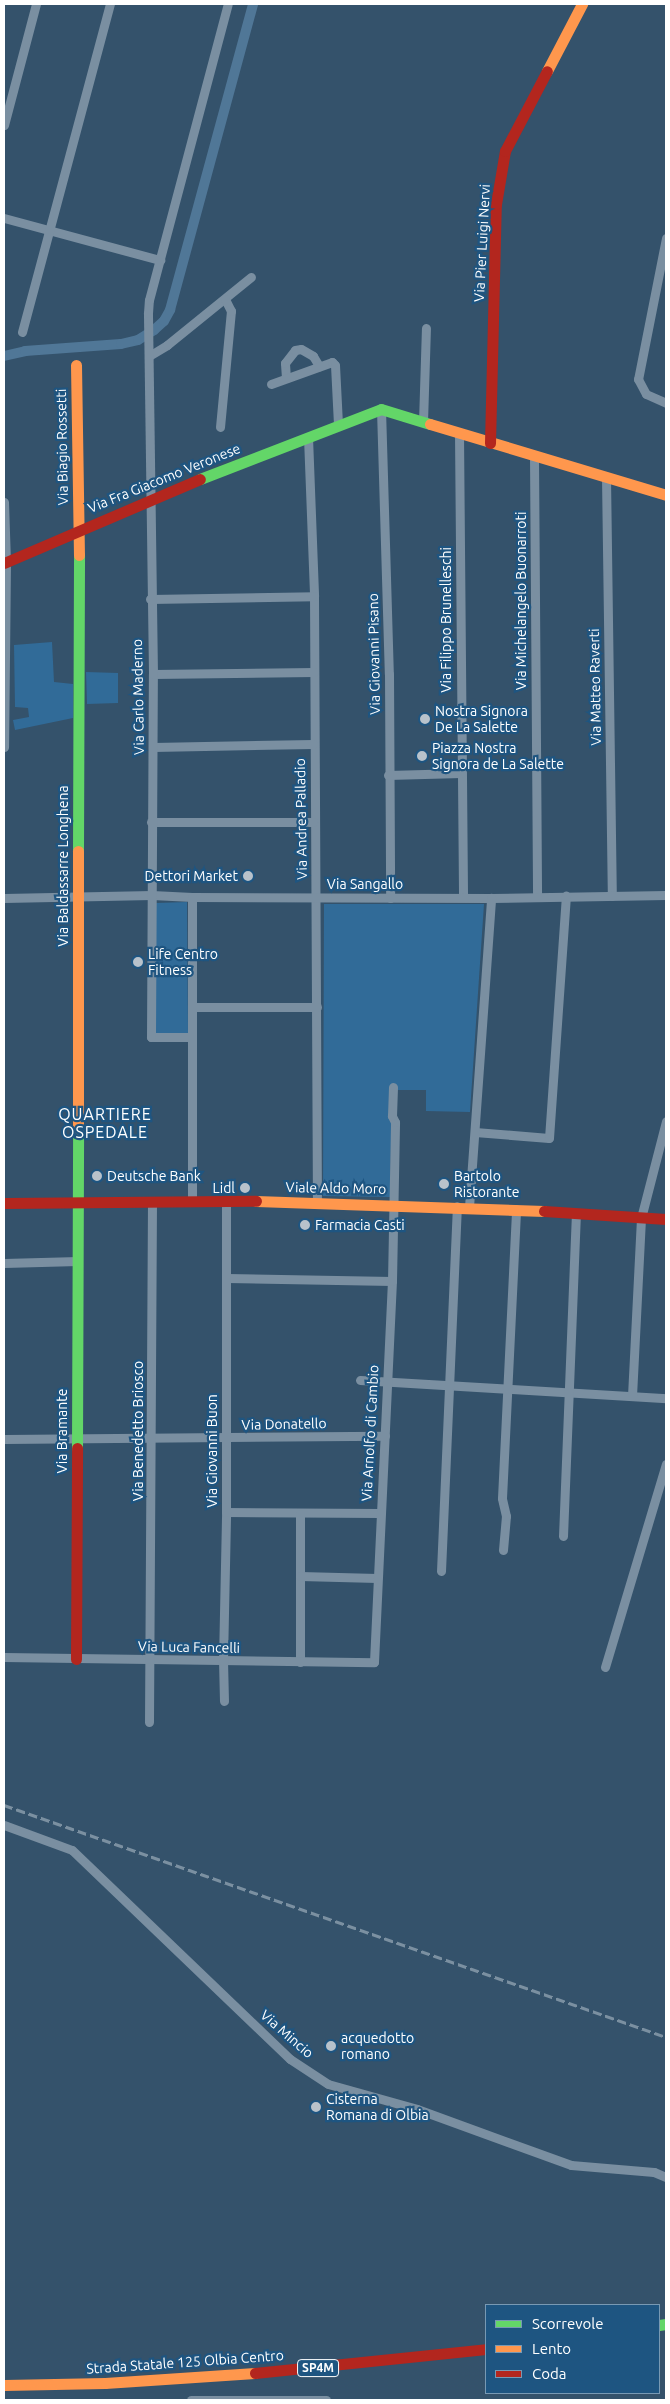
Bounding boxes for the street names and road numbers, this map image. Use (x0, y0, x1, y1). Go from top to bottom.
street label: Via Pier Luigi Nervi (471, 184, 493, 302)
street label: Via Biagio Rossetti (53, 389, 71, 505)
street label: Via Fra Giacomo Veronese (85, 440, 243, 516)
street label: Via Michelangelo Buonarroti (513, 512, 529, 690)
street label: Via Filippo Brunelleschi (438, 547, 454, 693)
street label: Via Giovanni Pisano (365, 593, 383, 715)
street label: Via Matteo Raverti (586, 628, 604, 746)
street label: Via Carlo Maderno (129, 639, 147, 755)
street label: Via Andrea Palladio (292, 758, 310, 880)
street label: Via Baldassarre Longhena (55, 785, 71, 947)
street label: Via Sangallo (327, 876, 403, 892)
street label: Viale Aldo Moro (285, 1179, 387, 1197)
street label: Via Benedetto Briosco (130, 1361, 146, 1501)
street label: Via Arnolfo di Cambio (358, 1364, 382, 1502)
street label: Via Bramante (54, 1389, 70, 1473)
street label: Via Giovanni Buon (204, 1394, 220, 1508)
street label: Via Donatello (241, 1415, 327, 1433)
street label: Via Luca Fancelli (138, 1638, 240, 1656)
street label: Via Mincio (257, 2006, 317, 2062)
street label: Strada Statale 125 Olbia Centro (86, 2347, 284, 2377)
road number: SP4M (297, 2358, 339, 2378)

